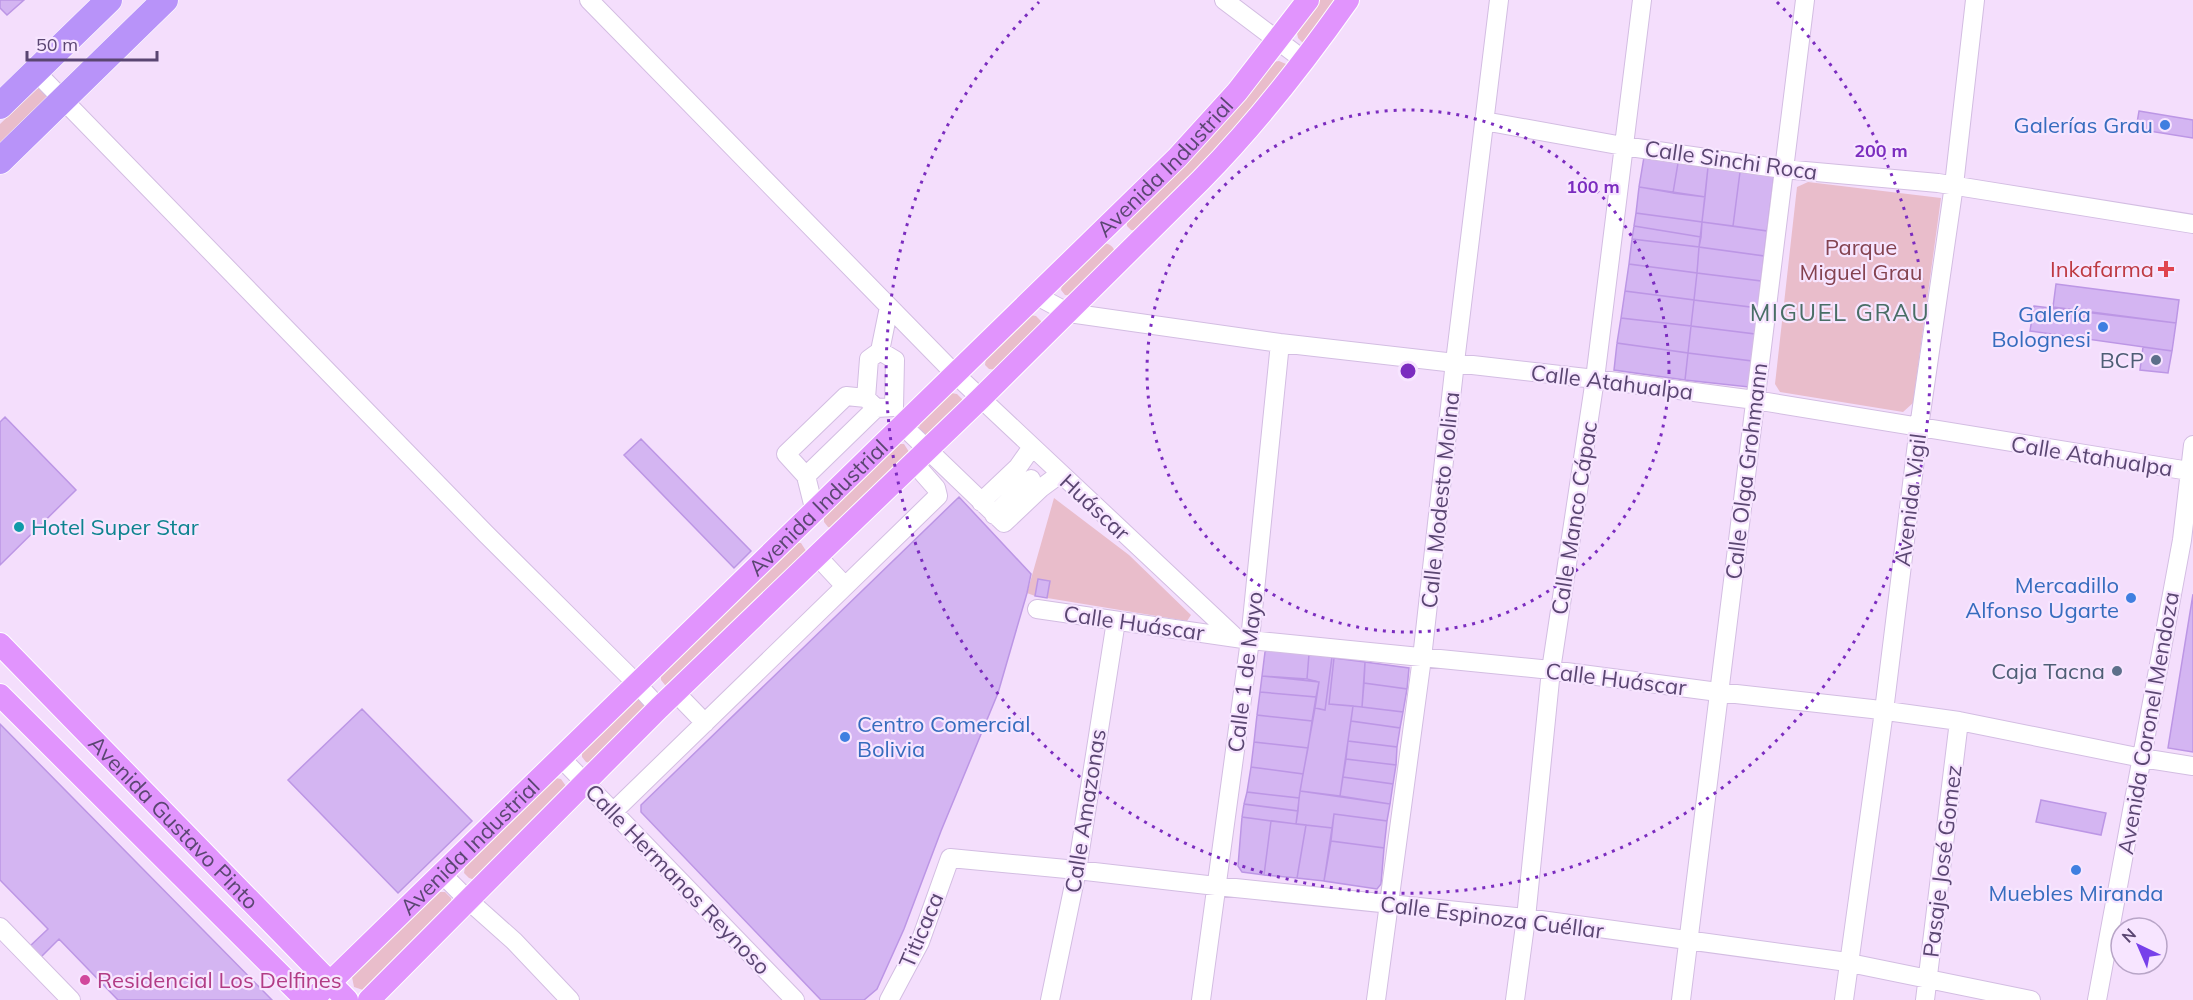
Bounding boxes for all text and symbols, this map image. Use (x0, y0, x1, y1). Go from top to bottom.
scale bar (27, 24, 158, 62)
text: 50 m (36, 33, 78, 56)
street label: Avenida Industrial (1090, 92, 1239, 243)
place label: Galerías Grau (2014, 111, 2153, 139)
marker: Galerías Grau (2158, 118, 2172, 132)
street label: Calle Sinchi Roca (1643, 134, 1819, 186)
text: 200 m (1854, 139, 1908, 162)
text: 100 m (1566, 175, 1620, 198)
park label: Parque Miguel Grau (1800, 233, 1922, 286)
place label: Inkafarma (2050, 255, 2154, 283)
marker: Inkafarma (2159, 262, 2173, 276)
district label: MIGUEL GRAU (1750, 297, 1930, 327)
place label: Galería Bolognesi (1991, 300, 2091, 353)
marker: Galería Bolognesi (2096, 320, 2110, 334)
place label: BCP (2100, 346, 2144, 374)
marker: BCP (2149, 353, 2163, 367)
street label: Calle Atahualpa (1529, 358, 1695, 406)
centre of rings (1398, 361, 1418, 381)
street label: Calle Olga Grohmann (1719, 361, 1773, 581)
street label: Calle Modesto Molina (1415, 390, 1465, 610)
street label: Calle Manco Cápac (1545, 419, 1603, 617)
street label: Calle Atahualpa (2009, 429, 2175, 483)
street label: Avenida Vigil (1888, 432, 1932, 568)
street label: Avenida Industrial (742, 433, 894, 582)
street label: Huáscar (1054, 468, 1136, 546)
place label: Hotel Super Star (31, 513, 199, 541)
marker: Hotel Super Star (12, 520, 26, 534)
place label: Mercadillo Alfonso Ugarte (1965, 571, 2119, 624)
street label: Avenida Coronel Mendoza (2111, 589, 2185, 857)
street label: Calle 1 de Mayo (1221, 590, 1269, 754)
marker: Mercadillo Alfonso Ugarte (2124, 591, 2138, 605)
street label: Calle Huáscar (1062, 599, 1206, 647)
street label: Calle Huáscar (1544, 656, 1688, 702)
place label: Caja Tacna (1991, 657, 2105, 685)
marker: Caja Tacna (2110, 664, 2124, 678)
place label: Centro Comercial Bolivia (857, 710, 1031, 763)
street label: Calle Amazonas (1058, 727, 1112, 895)
street label: Avenida Gustavo Pinto (83, 729, 265, 915)
marker: Centro Comercial Bolivia (838, 730, 852, 744)
street label: Pasaje José Gomez (1916, 763, 1968, 959)
street label: Avenida Industrial (394, 772, 545, 921)
street label: Calle Hermanos Reynoso (579, 778, 777, 980)
marker: Muebles Miranda (2069, 863, 2083, 877)
place label: Muebles Miranda (1988, 879, 2164, 907)
street label: Titicaca (893, 888, 949, 972)
street label: Calle Espinoza Cuéllar (1379, 889, 1605, 945)
north arrow (2109, 916, 2169, 976)
text: N (2117, 924, 2140, 947)
place label: Residencial Los Delfines (97, 966, 342, 994)
marker: Residencial Los Delfines (78, 973, 92, 987)

